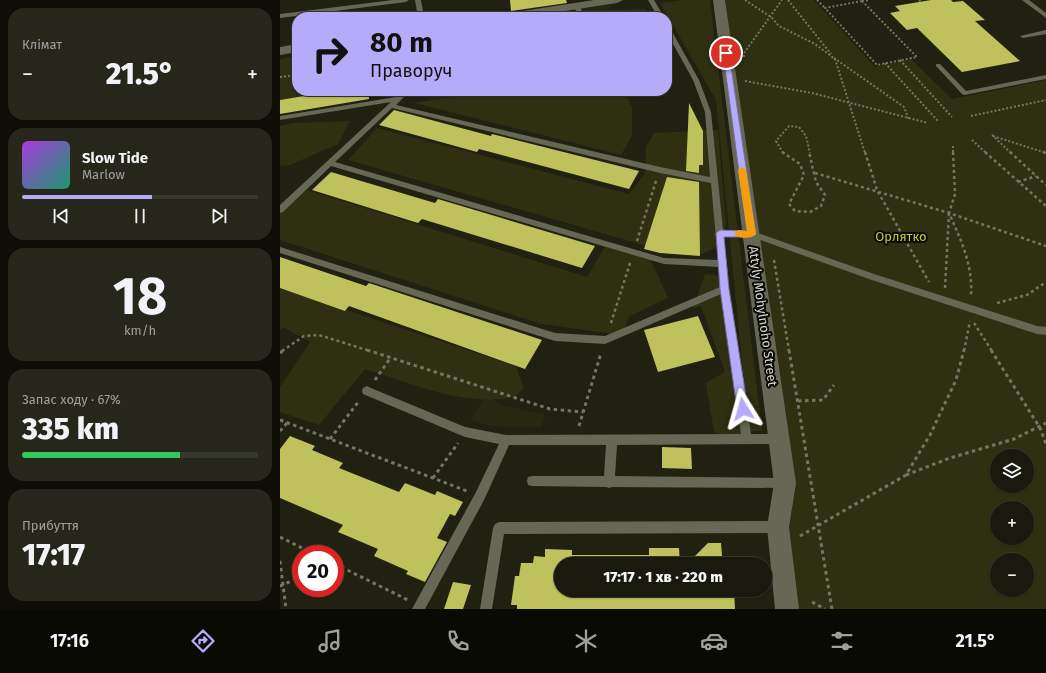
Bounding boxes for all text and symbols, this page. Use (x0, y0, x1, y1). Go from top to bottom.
text: 80 m (370, 26, 433, 59)
icon: right (304, 28, 356, 80)
pin (709, 36, 743, 70)
text: Клімат (22, 37, 62, 52)
icon: arrive (715, 42, 737, 64)
text: 21.5° (106, 56, 174, 92)
text: Праворуч (370, 60, 452, 82)
text: − (22, 61, 33, 88)
text: + (247, 61, 258, 88)
text: Slow Tide (82, 149, 148, 167)
text: Marlow (82, 167, 125, 182)
icon: previous (50, 205, 72, 227)
icon: pause (129, 205, 151, 227)
icon: next (208, 205, 230, 227)
park label: Орлятко (875, 229, 927, 244)
street label: Attyly Mohylnoho Street (746, 245, 780, 387)
text: 18 (113, 265, 167, 328)
text: km/h (124, 323, 156, 338)
position arrow (722, 388, 764, 430)
text: Запас ходу · 67% (22, 392, 121, 407)
text: 335 km (22, 411, 119, 447)
map controls (990, 449, 1034, 597)
button: layers (990, 449, 1034, 493)
button: + (990, 501, 1034, 545)
text: Прибуття (22, 518, 79, 533)
text: 17:17 (22, 537, 85, 573)
speed limit sign: 20 (292, 545, 344, 597)
button: − (990, 553, 1034, 597)
text: 17:17 · 1 хв · 220 m (603, 568, 723, 586)
icon: directions (189, 627, 217, 655)
icon: music (316, 627, 344, 655)
icon: phone (444, 627, 472, 655)
icon: climate (572, 627, 600, 655)
icon: car (700, 627, 728, 655)
icon: filters (828, 627, 856, 655)
text: 17:16 (50, 630, 89, 652)
text: 21.5° (955, 630, 996, 652)

